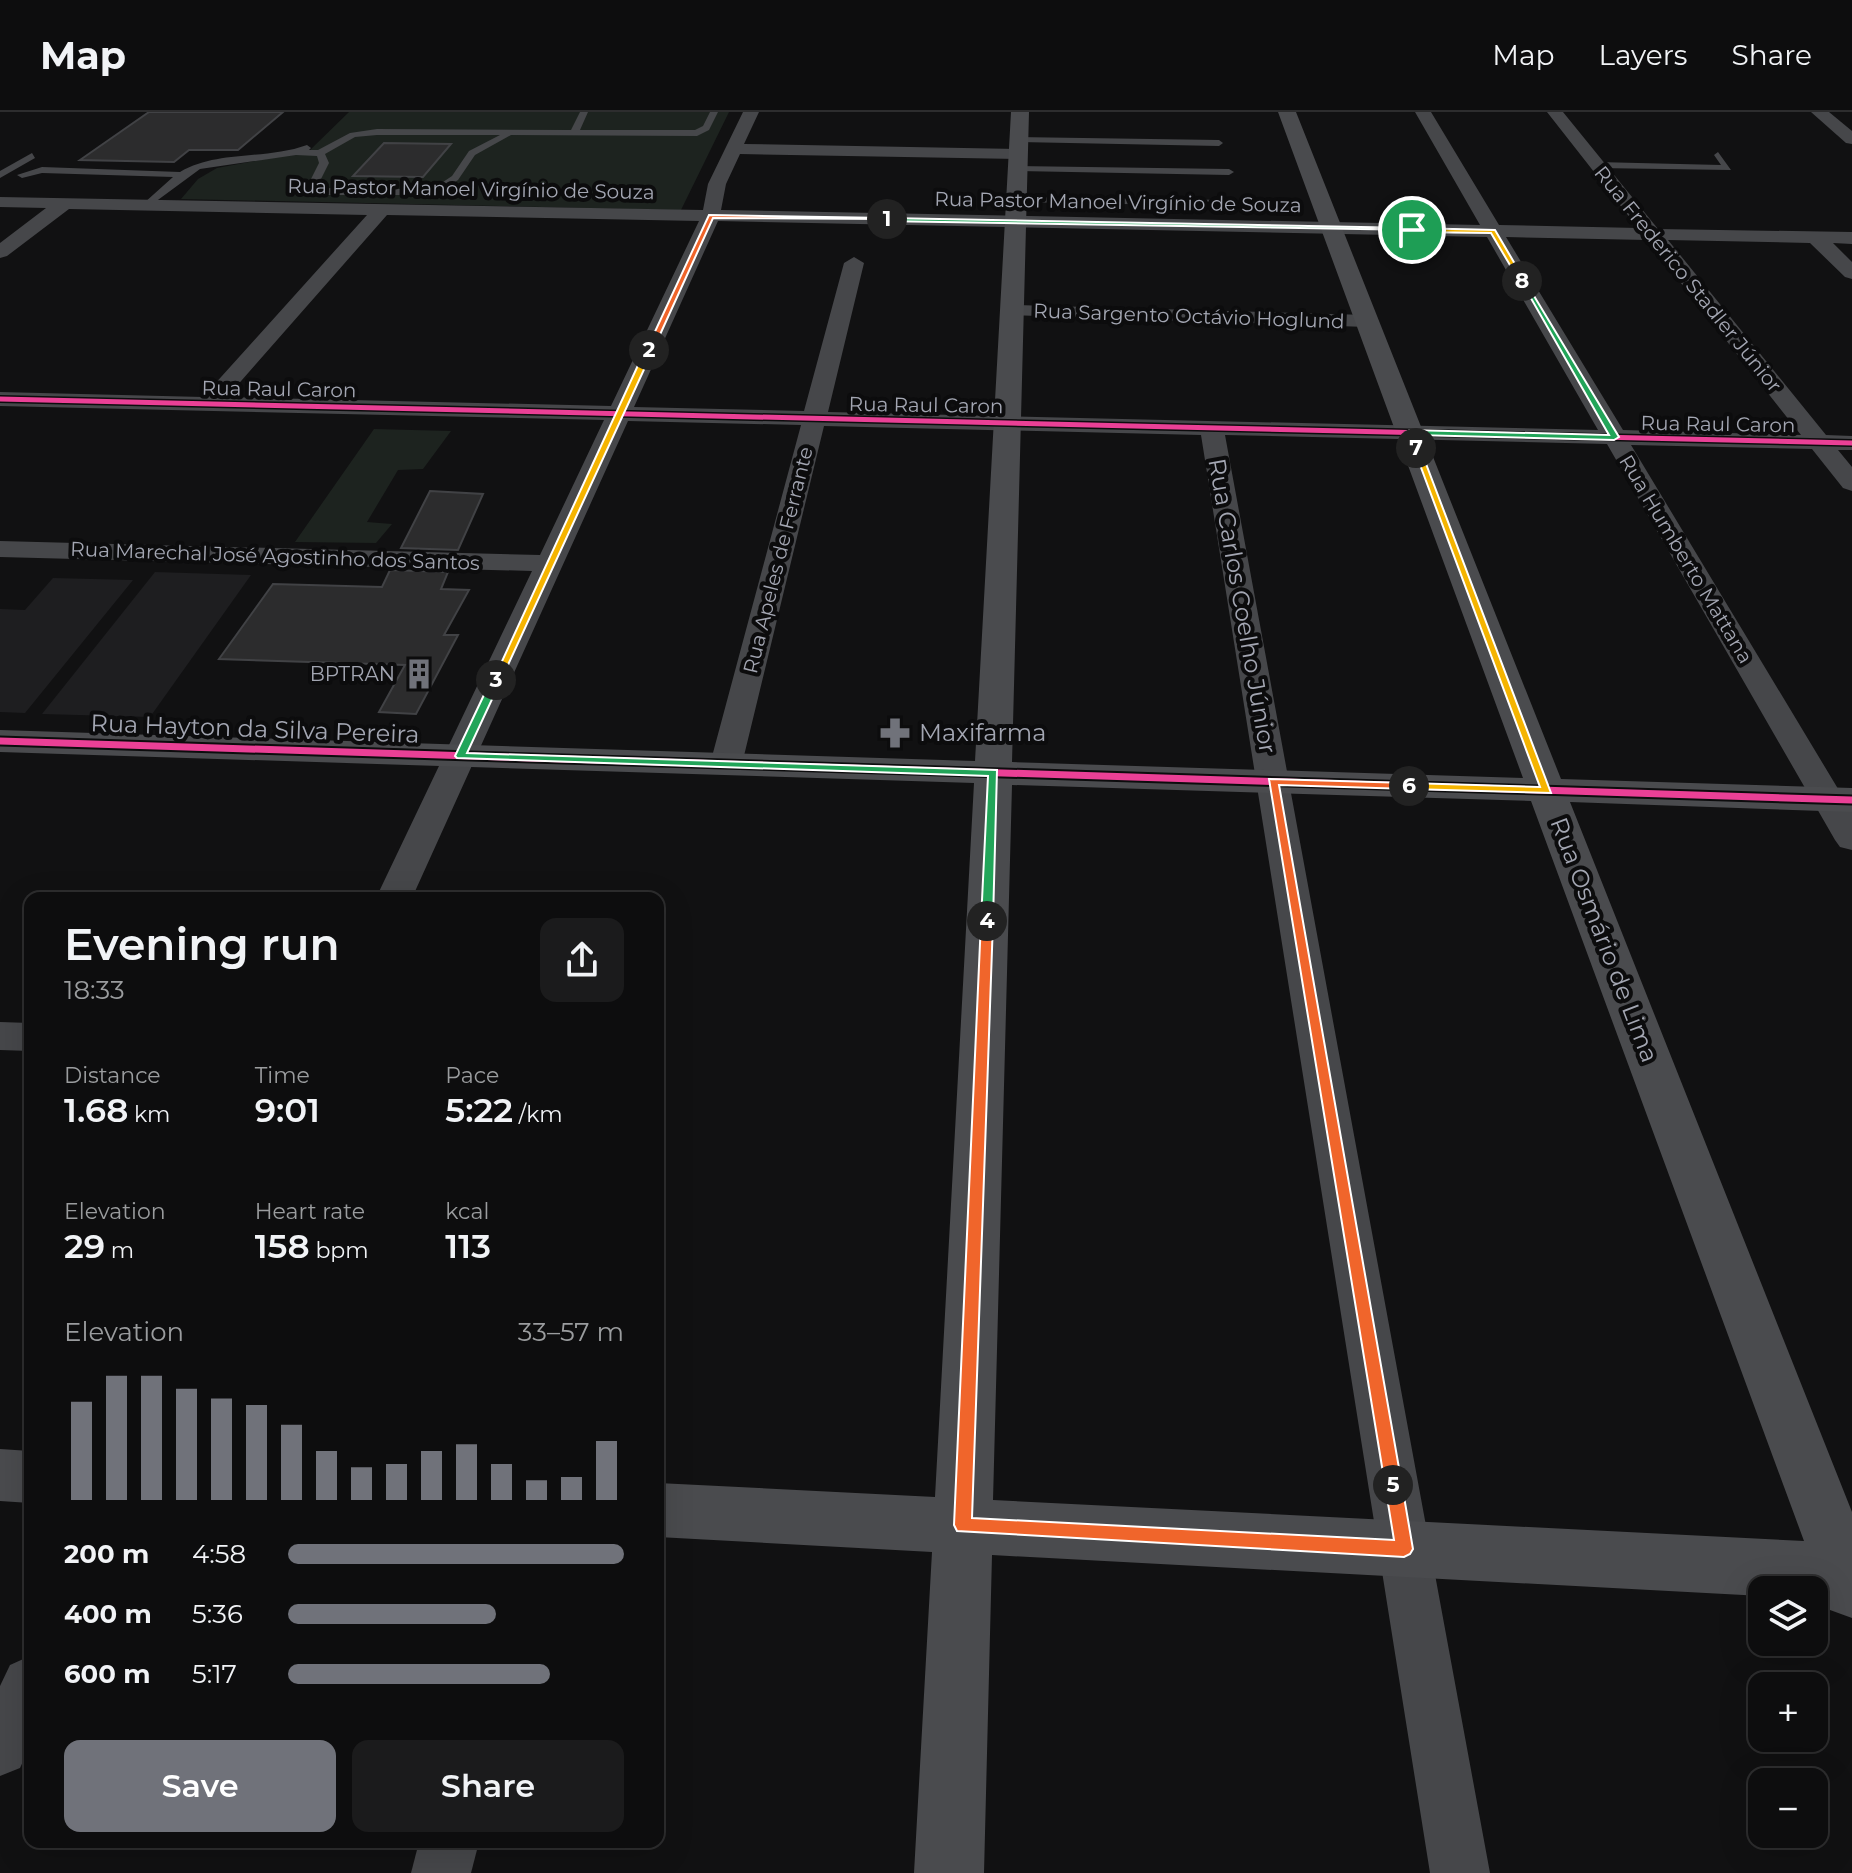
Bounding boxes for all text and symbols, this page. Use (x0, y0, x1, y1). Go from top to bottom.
text: Map (40, 32, 126, 79)
text: Map (1492, 38, 1555, 72)
text: Layers (1599, 38, 1688, 72)
text: Share (1732, 38, 1812, 72)
street label: Rua Frederico Stadler Júnior (1589, 161, 1787, 397)
street label: Rua Pastor Manoel Virgínio de Souza (287, 174, 655, 204)
street label: Rua Pastor Manoel Virgínio de Souza (934, 187, 1302, 217)
pin (1378, 196, 1446, 264)
pin: 1 (867, 199, 907, 239)
text: 1 (883, 205, 891, 232)
icon: arrive (1390, 208, 1434, 252)
pin: 8 (1502, 261, 1542, 301)
text: 8 (1515, 267, 1529, 294)
street label: Rua Sargento Octávio Hoglund (1033, 299, 1345, 333)
pin: 2 (629, 330, 669, 370)
text: 2 (643, 336, 655, 363)
street label: Rua Raul Caron (201, 376, 357, 402)
street label: Rua Raul Caron (848, 392, 1004, 418)
street label: Rua Raul Caron (1640, 411, 1796, 437)
pin: 7 (1396, 428, 1436, 468)
text: 7 (1409, 434, 1423, 461)
street label: Rua Apeles de Ferrante (738, 444, 818, 676)
street label: Rua Humberto Mattana (1614, 450, 1758, 668)
street label: Rua Carlos Coelho Júnior (1202, 456, 1283, 756)
street label: Rua Marechal José Agostinho dos Santos (70, 537, 480, 575)
building icon: BPTRAN (402, 657, 436, 691)
pin: 3 (476, 660, 516, 700)
place label: BPTRAN (310, 662, 395, 686)
text: 3 (489, 666, 503, 693)
street label: Rua Hayton da Silva Pereira (90, 708, 420, 749)
pharmacy icon: Maxifarma (878, 716, 912, 750)
place label: Maxifarma (919, 718, 1046, 747)
pin: 6 (1389, 766, 1429, 806)
text: 6 (1402, 772, 1416, 799)
street label: Rua Osmário de Lima (1544, 813, 1665, 1066)
pin: 4 (967, 901, 1007, 941)
text: 4 (979, 907, 995, 934)
text: Evening run (64, 917, 340, 971)
button: share (540, 918, 624, 1002)
text: 18:33 (64, 974, 125, 1006)
text: Distance (64, 1062, 161, 1089)
text: Time (255, 1062, 310, 1089)
text: Pace (445, 1062, 499, 1089)
text: 1.68 (64, 1089, 128, 1131)
text: 9:01 (255, 1089, 320, 1131)
text: 5:22 (445, 1089, 513, 1131)
text: km (128, 1101, 170, 1128)
text: /km (513, 1101, 563, 1128)
text: Elevation (64, 1198, 166, 1225)
text: Heart rate (255, 1198, 365, 1225)
text: kcal (445, 1198, 489, 1225)
text: 29 (64, 1225, 105, 1267)
text: 158 (255, 1225, 310, 1267)
text: 113 (445, 1225, 491, 1267)
text: m (105, 1237, 134, 1264)
text: bpm (310, 1237, 369, 1264)
text: Elevation (64, 1316, 184, 1348)
text: 33–57 m (518, 1316, 624, 1348)
pin: 5 (1373, 1465, 1413, 1505)
text: 5 (1386, 1471, 1400, 1498)
text: 200 m (64, 1538, 149, 1570)
text: 4:58 (192, 1538, 246, 1570)
map controls (1748, 1576, 1828, 1848)
button: layers (1748, 1576, 1828, 1656)
text: 400 m (64, 1598, 152, 1630)
text: 5:36 (192, 1598, 243, 1630)
text: 600 m (64, 1658, 151, 1690)
text: 5:17 (192, 1658, 237, 1690)
button: + (1748, 1672, 1828, 1752)
button: Save (64, 1740, 336, 1832)
button: Share (352, 1740, 624, 1832)
button: − (1748, 1768, 1828, 1848)

